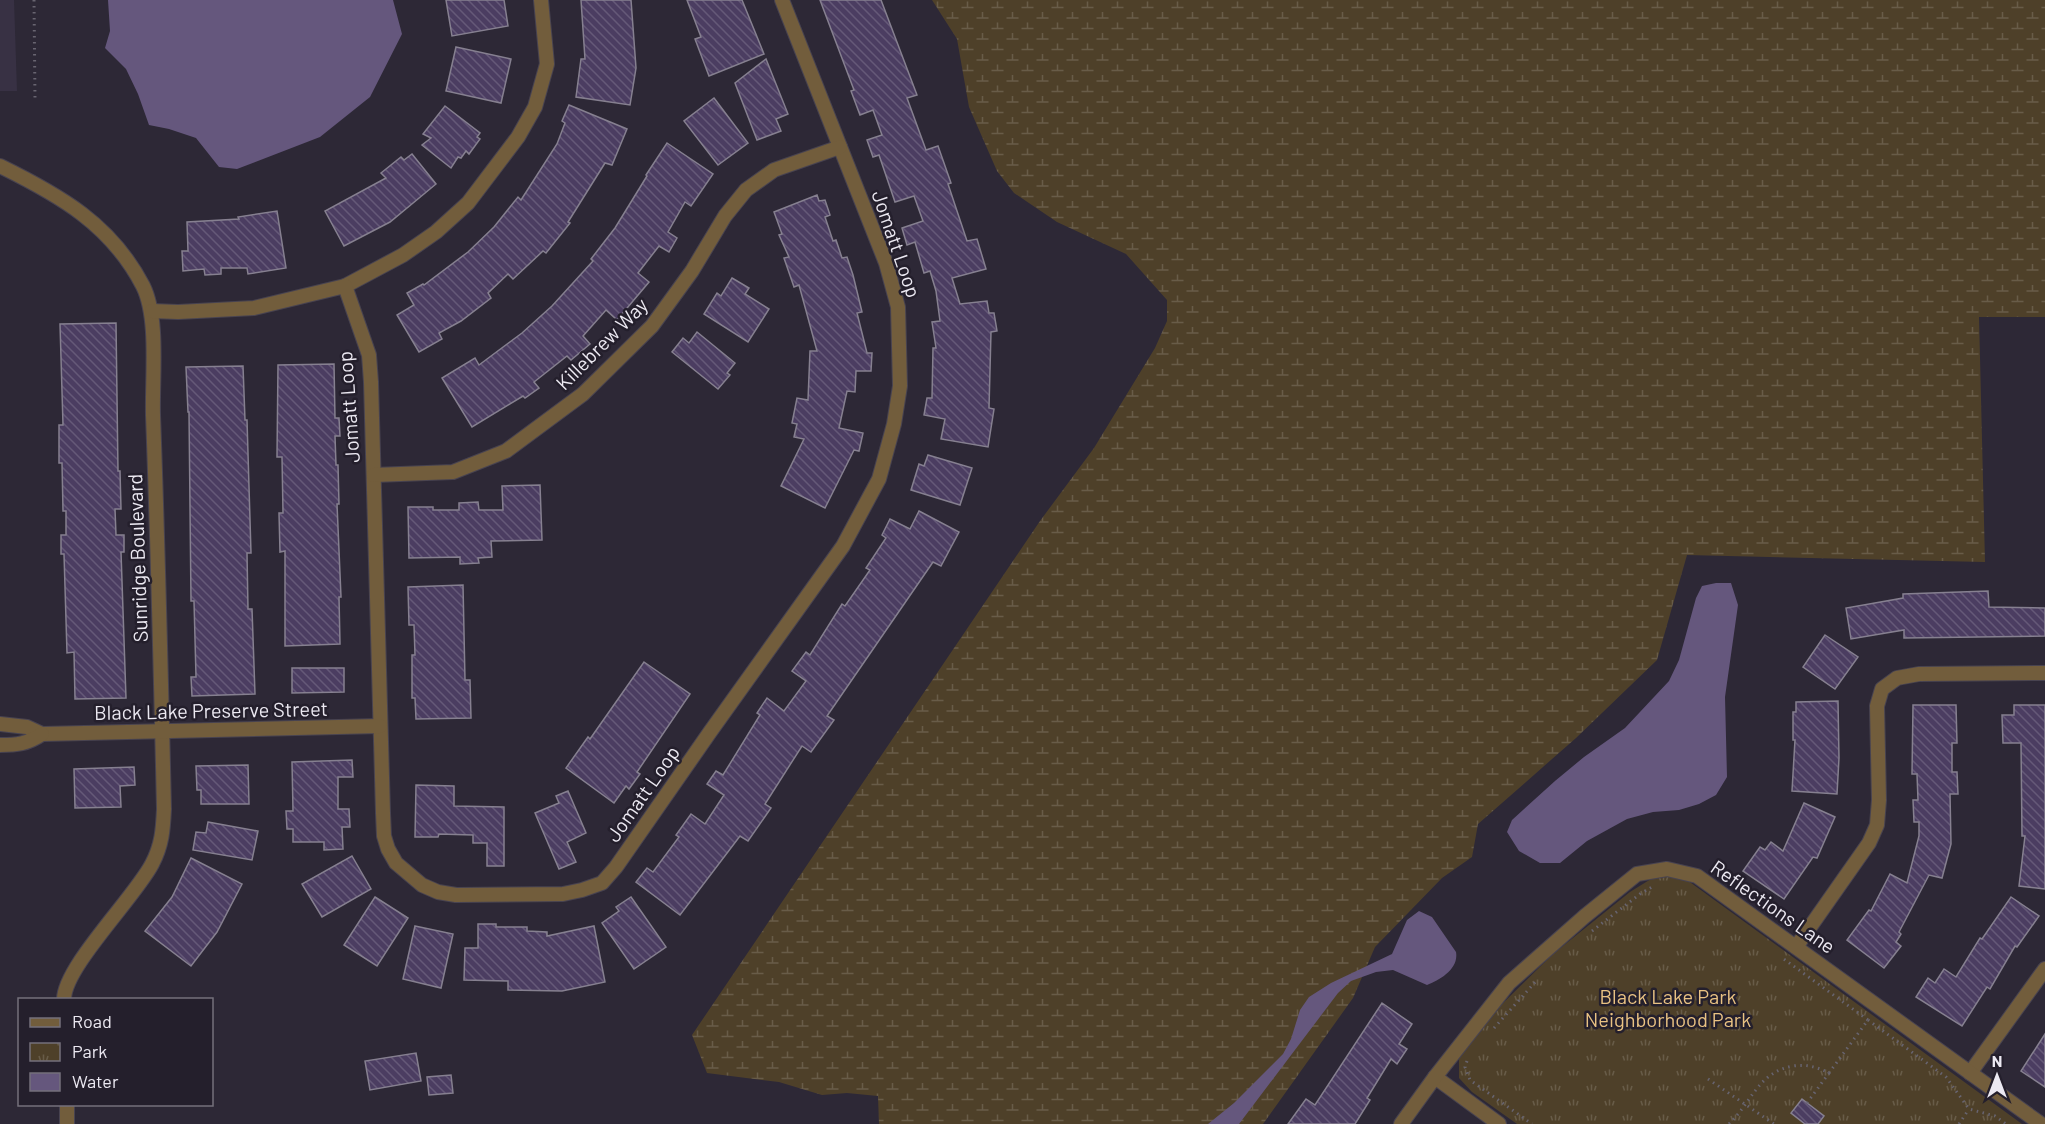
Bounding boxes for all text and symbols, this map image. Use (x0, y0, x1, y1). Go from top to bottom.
street label: Jomatt Loop (867, 187, 927, 300)
street label: Killebrew Way (550, 292, 652, 394)
street label: Jomatt Loop (332, 350, 364, 464)
street label: Sunridge Boulevard (122, 473, 152, 643)
street label: Black Lake Preserve Street (94, 696, 328, 724)
street label: Jomatt Loop (600, 741, 684, 846)
street label: Reflections Lane (1707, 854, 1840, 958)
park label: Black Lake Park Neighborhood Park (1585, 984, 1751, 1031)
legend (18, 998, 213, 1106)
text: Road (72, 1010, 112, 1032)
text: Park (72, 1040, 107, 1062)
north arrow (1967, 1046, 2027, 1106)
text: N (1992, 1051, 2002, 1070)
text: Water (72, 1070, 119, 1092)

